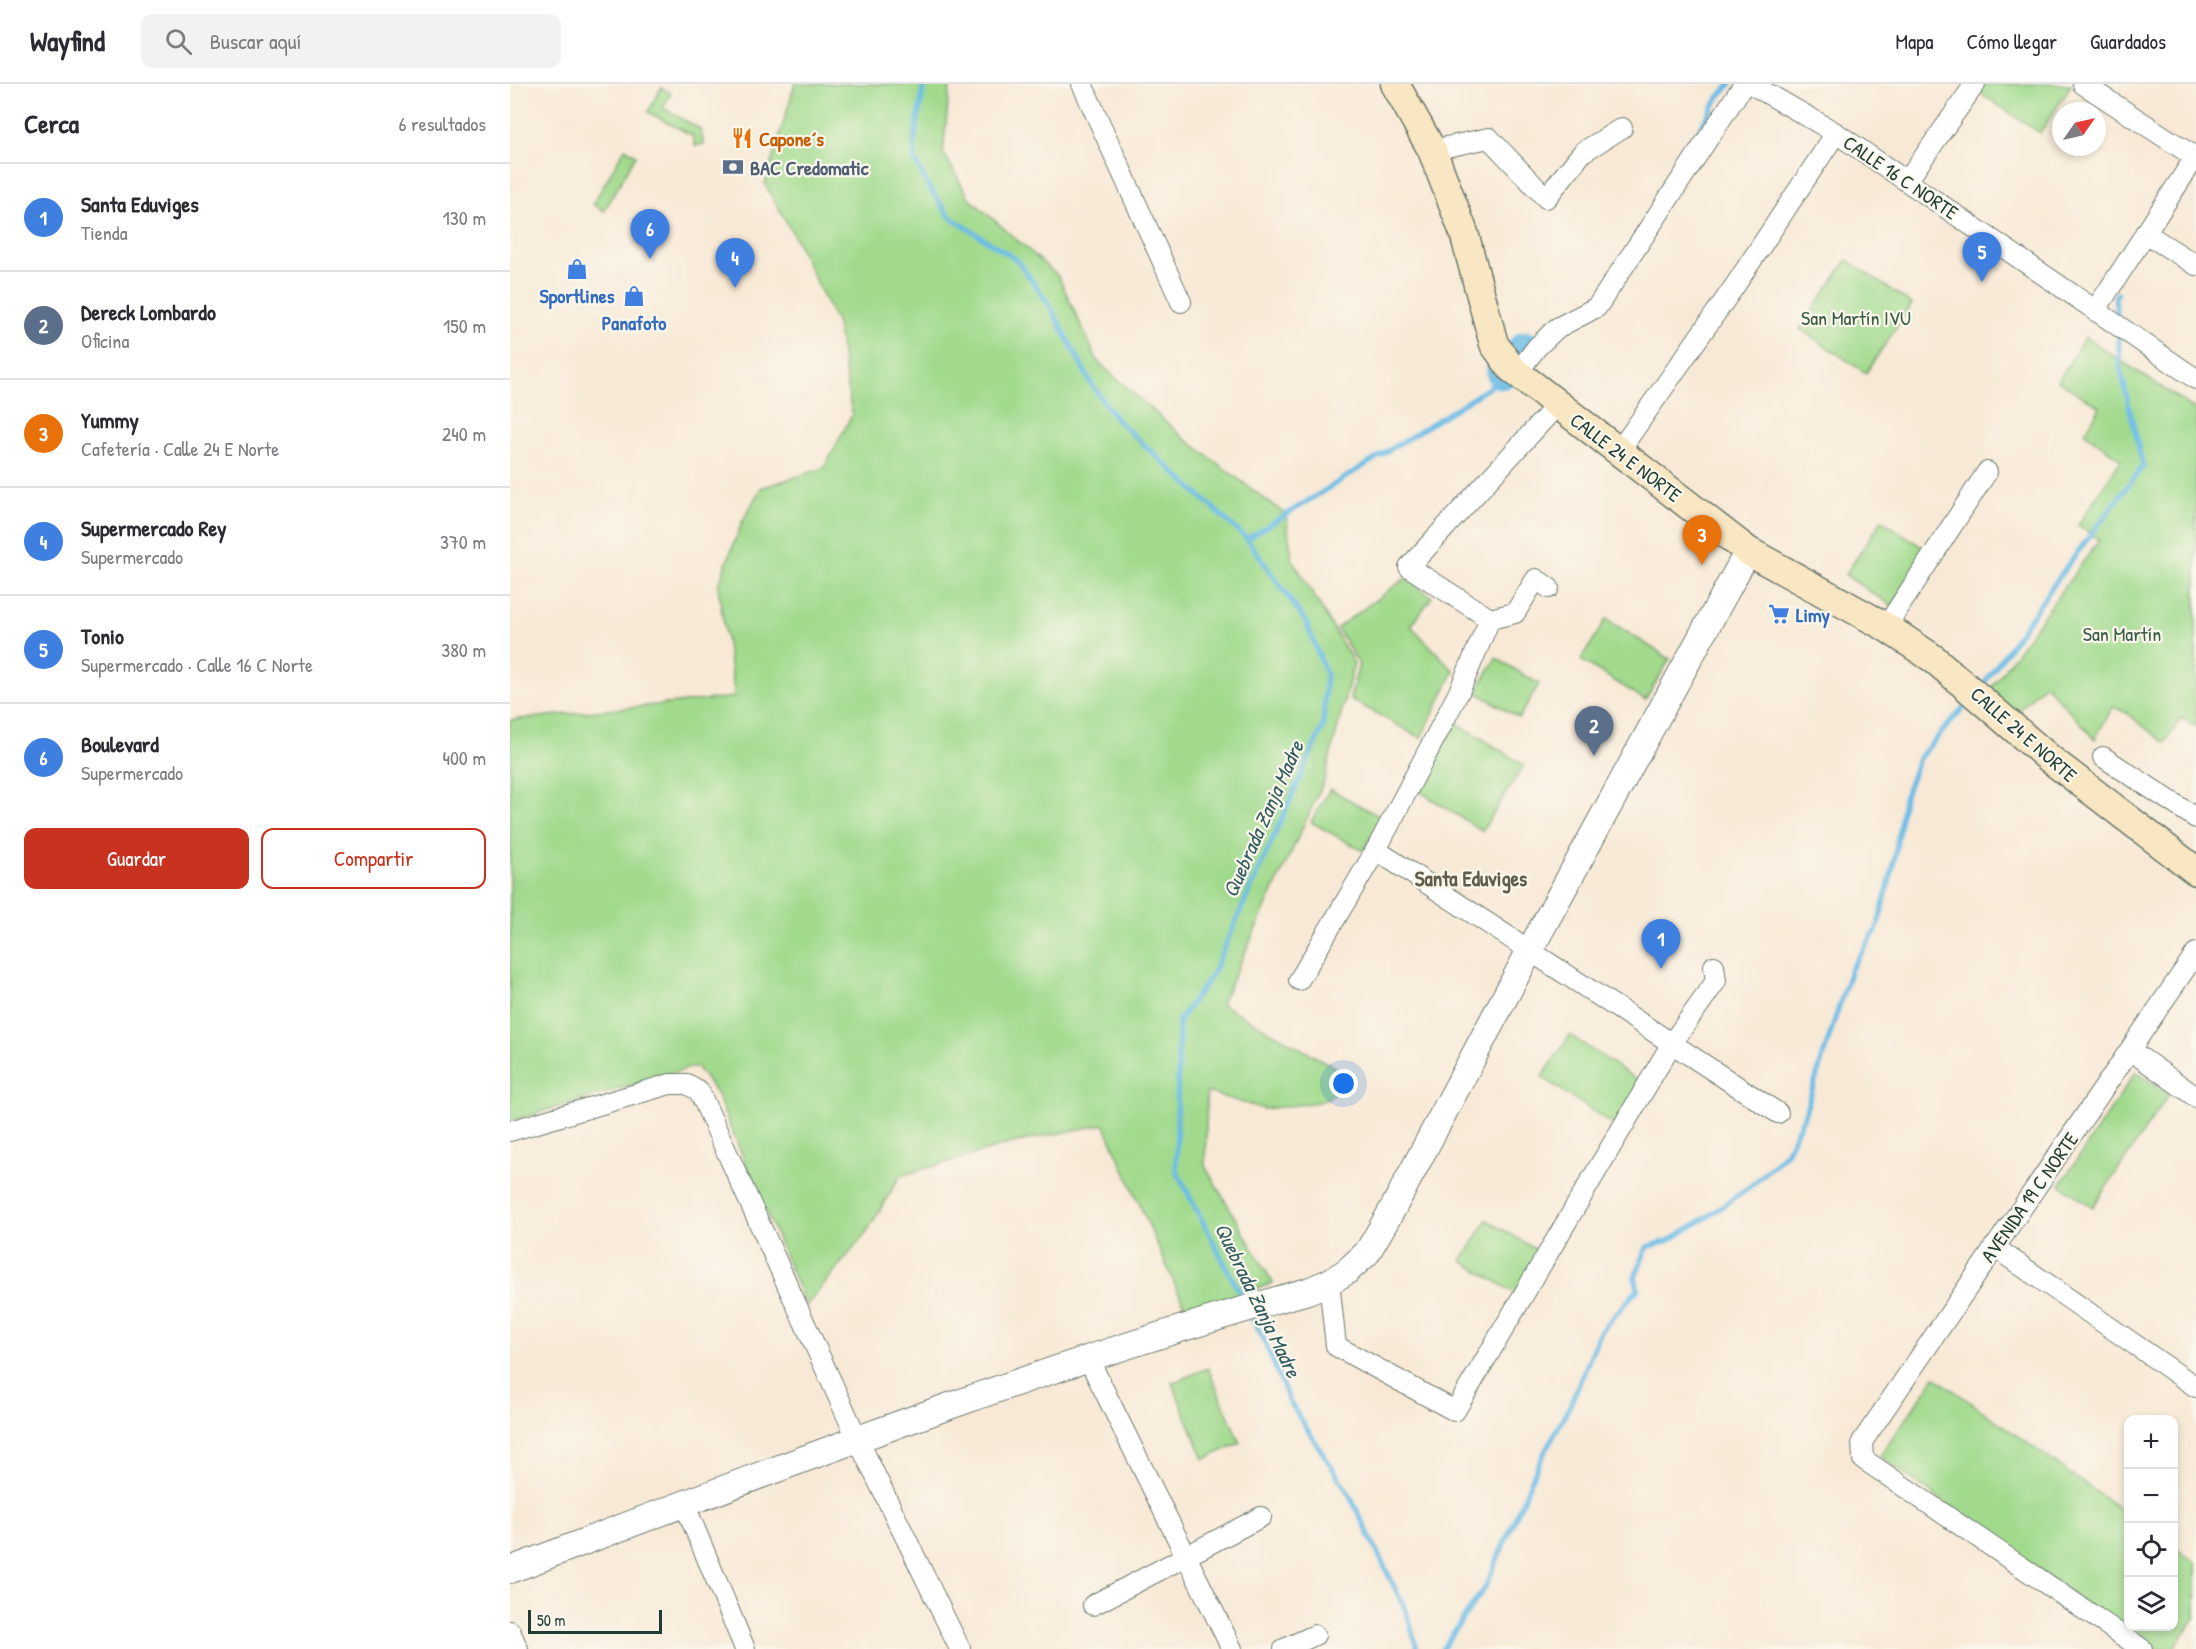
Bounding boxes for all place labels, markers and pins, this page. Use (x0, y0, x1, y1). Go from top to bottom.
place label: Capone´s (759, 125, 824, 153)
restaurant icon: Capone´s (730, 126, 754, 150)
place label: BAC Credomatic (750, 154, 870, 181)
bank icon: BAC Credomatic (721, 155, 745, 179)
pin: 6 (630, 210, 670, 259)
pin: 5 (1962, 232, 2002, 282)
pin: 4 (716, 238, 754, 288)
shop icon: Sportlines (565, 257, 589, 281)
place label: Sportlines (540, 282, 615, 310)
shop icon: Panafoto (622, 284, 646, 308)
place label: Panafoto (602, 309, 666, 336)
pin: 3 (1682, 516, 1722, 565)
place label: Limy (1796, 601, 1831, 629)
supermarket icon: Limy (1767, 602, 1791, 626)
pin: 2 (1574, 706, 1614, 756)
pin: 1 (1642, 920, 1680, 969)

